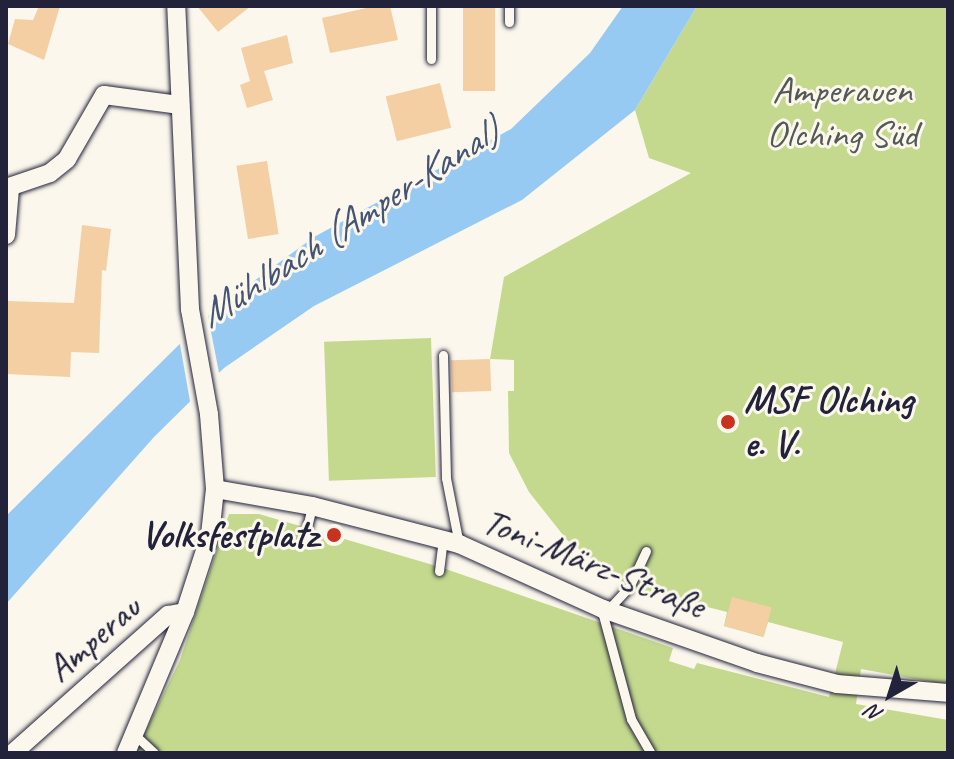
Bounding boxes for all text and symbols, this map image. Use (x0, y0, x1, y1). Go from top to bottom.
park label: Amperauen Olching Süd (767, 67, 917, 156)
water label: Mühlbach (Amper-Kanal) (189, 108, 507, 338)
place label: MSF Olching e. V. (744, 377, 913, 466)
marker: MSF Olching e. V. (719, 413, 737, 431)
street label: Toni-März-Straße (476, 498, 712, 628)
place label: Volksfestplatz (141, 512, 318, 558)
marker: Volksfestplatz (325, 526, 343, 544)
street label: Amperau (37, 585, 149, 691)
north arrow (850, 655, 930, 735)
text: N (861, 698, 889, 729)

